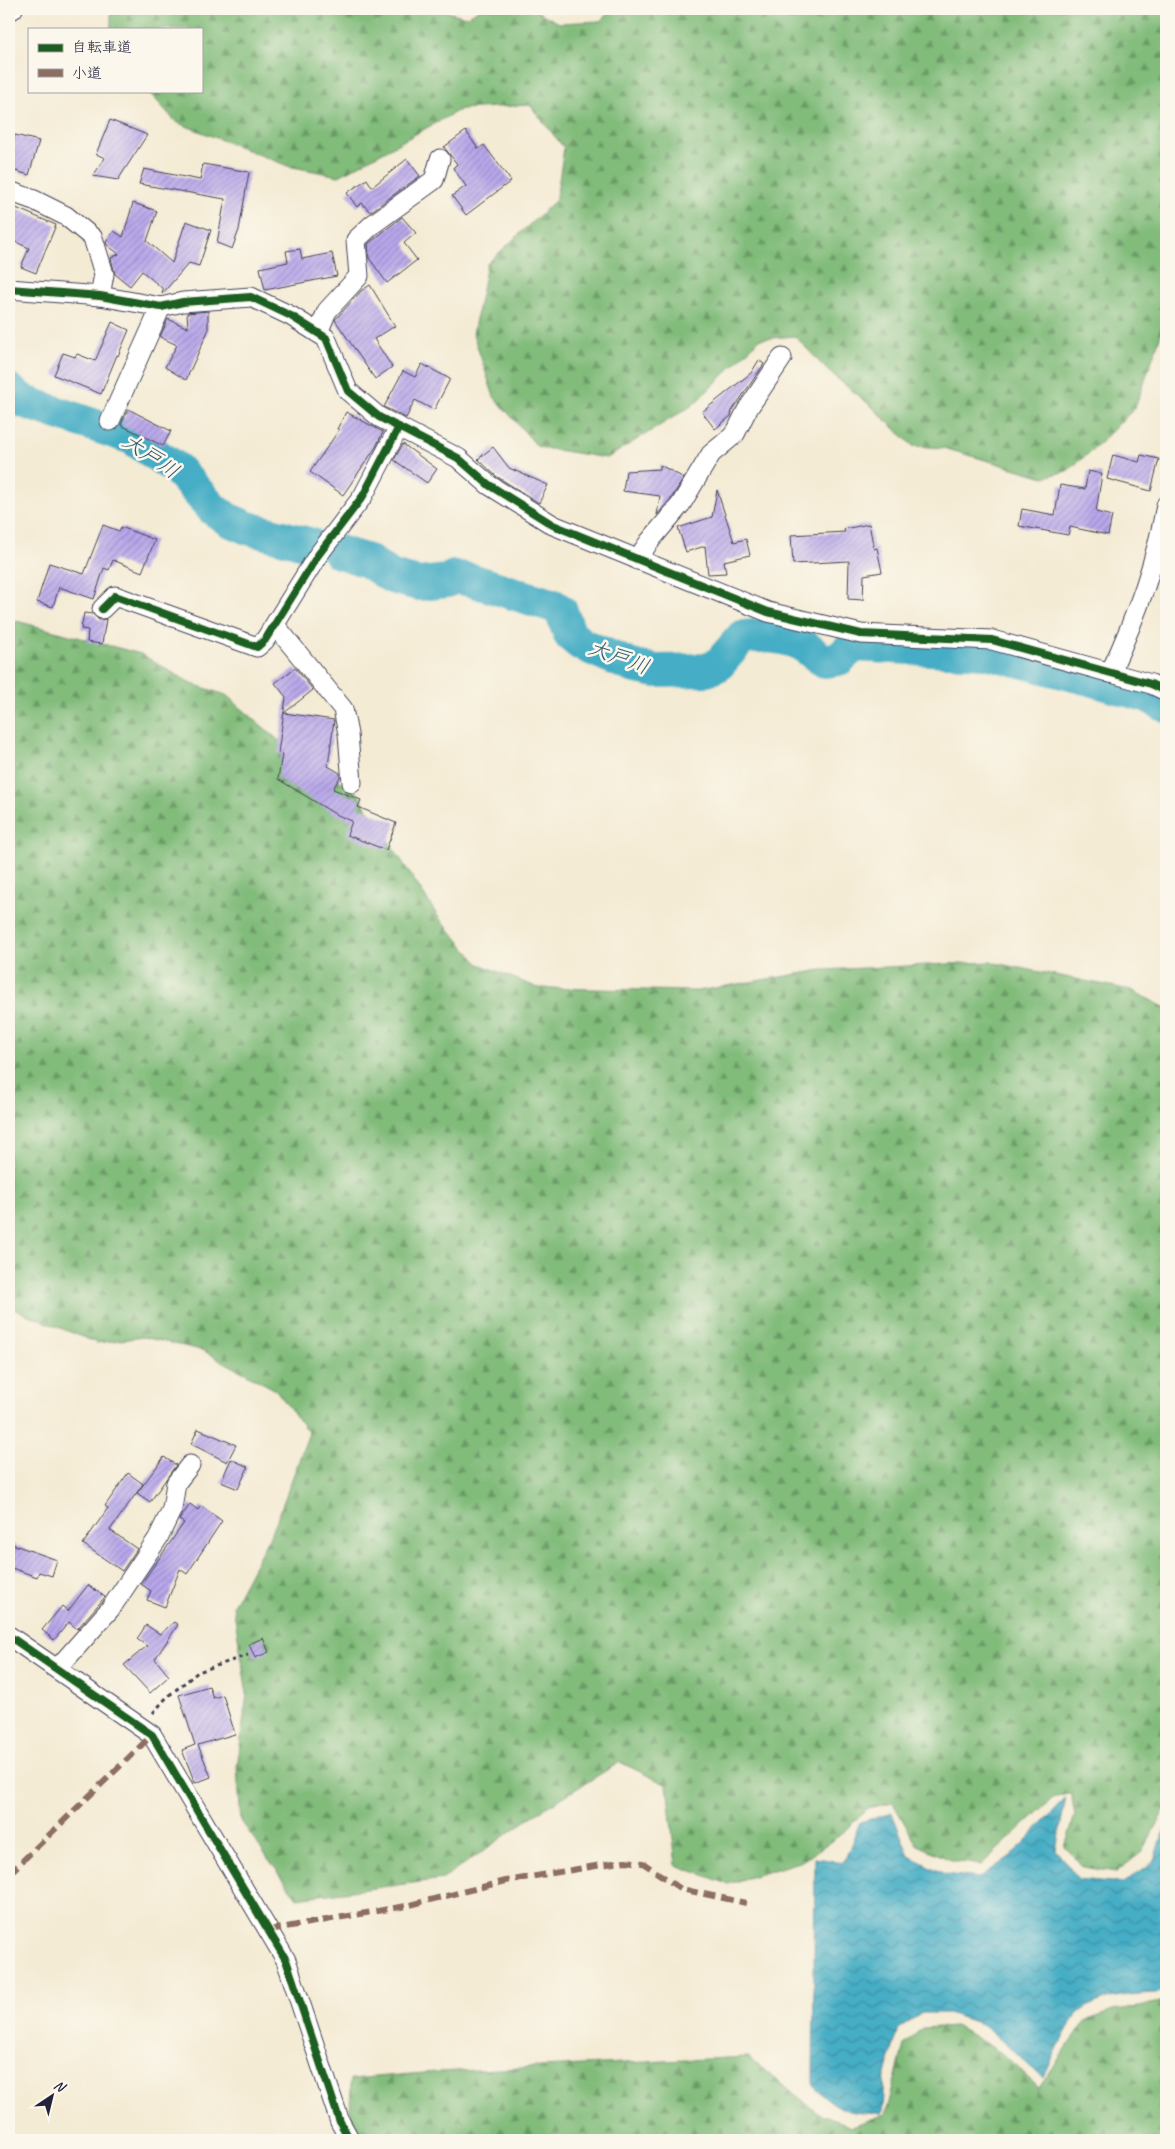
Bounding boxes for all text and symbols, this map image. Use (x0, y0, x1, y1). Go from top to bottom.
legend (28, 28, 202, 92)
text: 自転車道 (72, 38, 132, 57)
text: 小道 (72, 64, 102, 83)
water label: 大戸川 (118, 428, 184, 484)
water label: 大戸川 (585, 634, 653, 680)
north arrow (28, 2072, 78, 2122)
text: N (51, 2076, 70, 2097)

